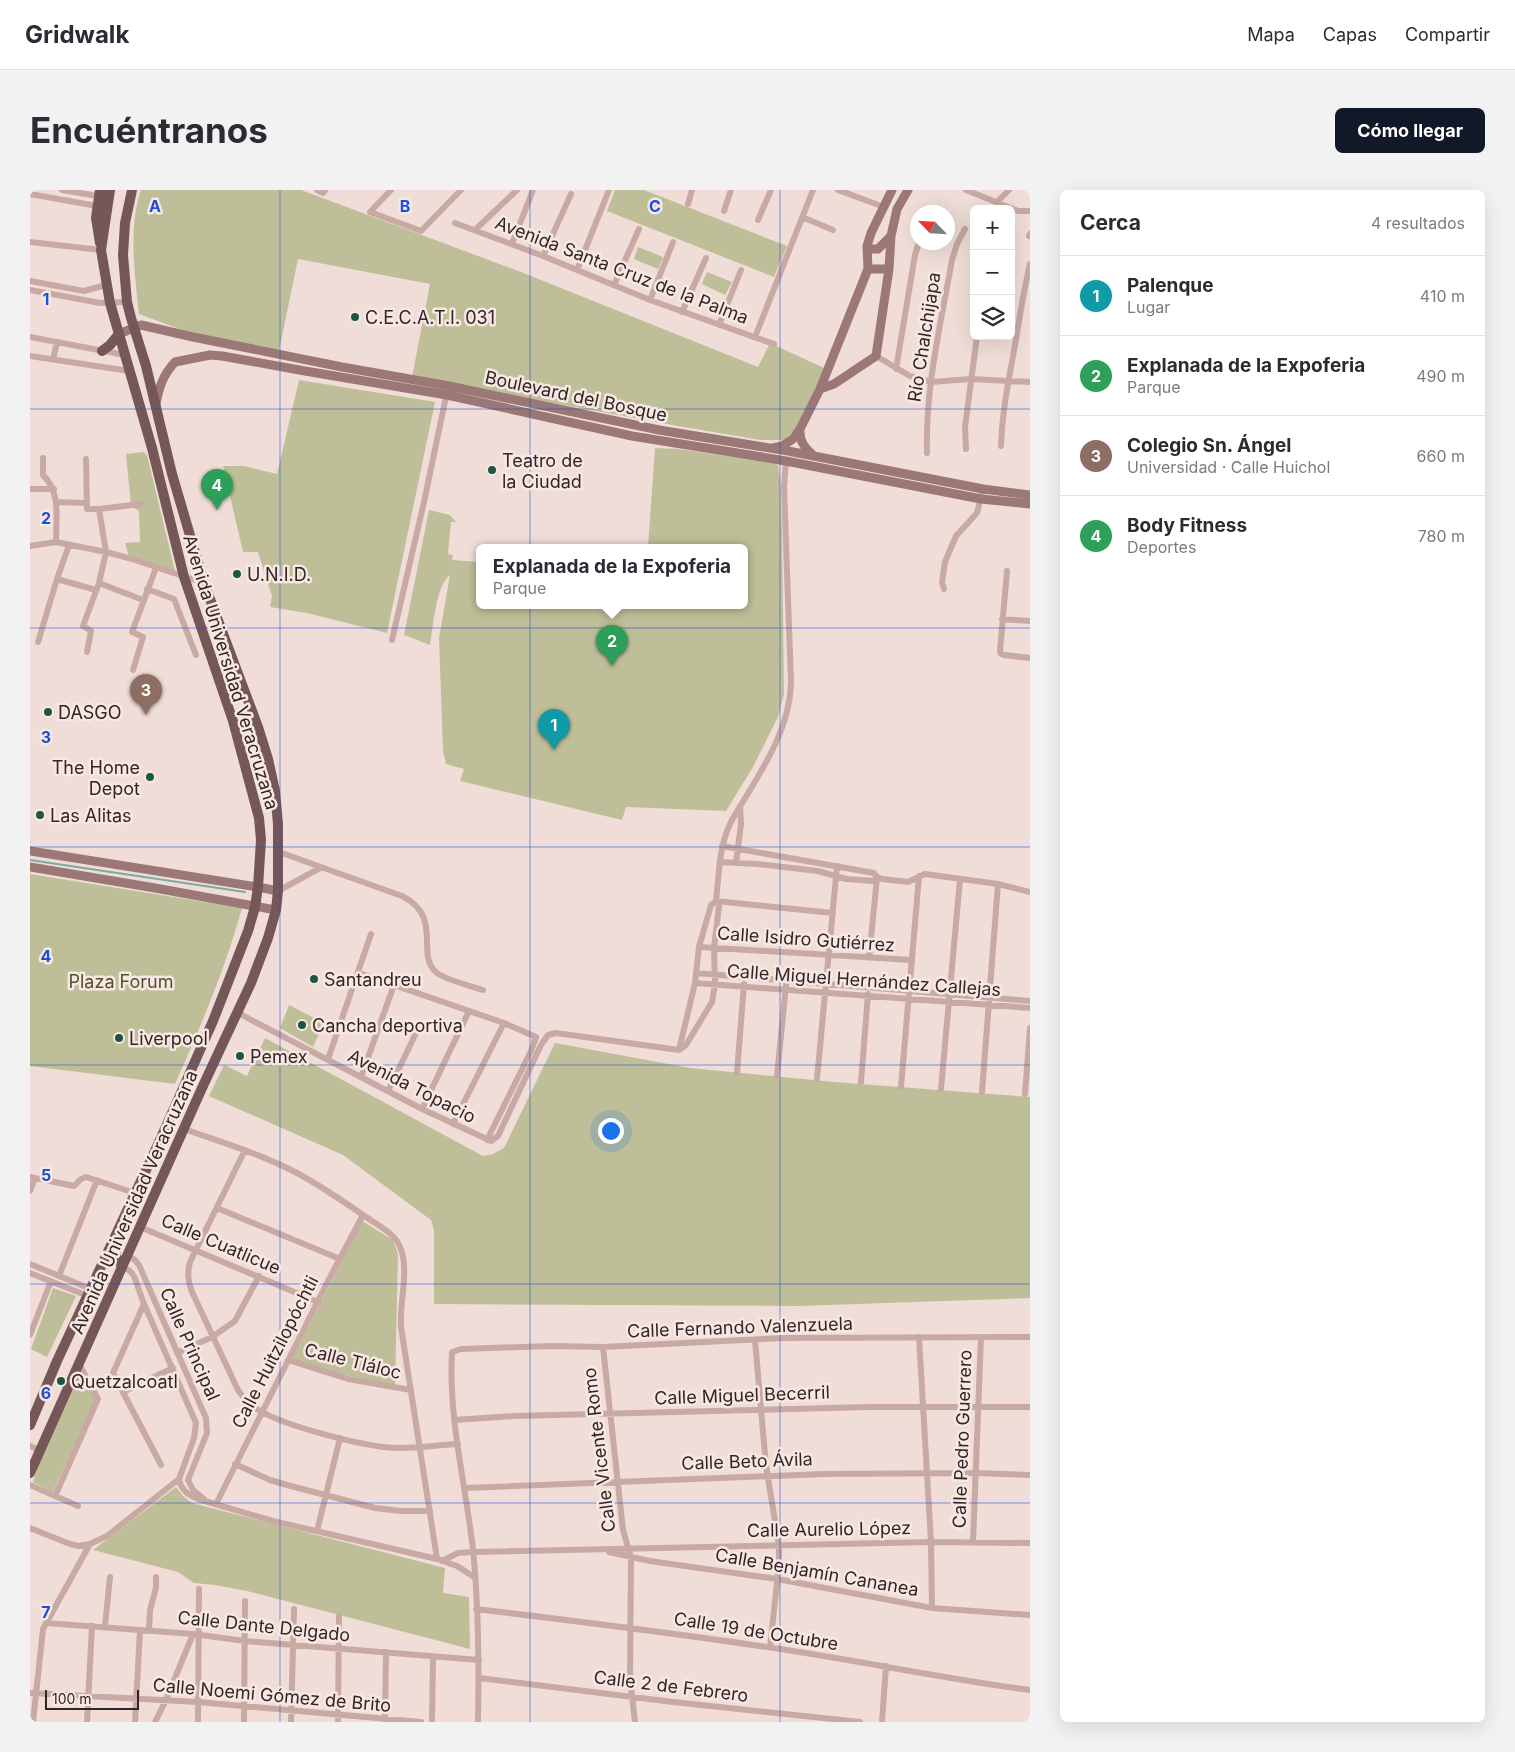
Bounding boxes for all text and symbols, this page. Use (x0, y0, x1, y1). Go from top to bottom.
text: Gridwalk (25, 20, 129, 49)
text: Mapa (1247, 24, 1295, 45)
text: Capas (1323, 24, 1377, 45)
text: Compartir (1405, 24, 1490, 45)
button: Cómo llegar (1335, 108, 1485, 153)
text: Encuéntranos (30, 109, 268, 151)
text: A (149, 196, 161, 216)
text: B (400, 196, 410, 216)
text: C (649, 196, 661, 216)
north arrow (910, 205, 955, 250)
map controls (970, 205, 1015, 340)
button: + (970, 205, 1015, 250)
text: Cerca (1080, 210, 1141, 235)
street label: Avenida Santa Cruz de la Palma (492, 212, 752, 328)
text: 4 resultados (1371, 213, 1465, 233)
button: − (970, 250, 1015, 295)
street label: Río Chalchijapa (903, 271, 945, 403)
text: Palenque (1127, 274, 1214, 297)
text: 1 (1093, 286, 1099, 306)
text: 410 m (1420, 286, 1465, 306)
text: 1 (43, 289, 49, 309)
button: layers (970, 295, 1015, 340)
text: Lugar (1127, 297, 1170, 317)
place label: C.E.C.A.T.I. 031 (365, 307, 495, 328)
marker: C.E.C.A.T.I. 031 (349, 311, 361, 323)
text: Explanada de la Expoferia (1127, 354, 1365, 377)
street label: Boulevard del Bosque (483, 366, 669, 426)
text: 2 (1091, 366, 1101, 386)
text: 490 m (1416, 366, 1465, 386)
text: Parque (1127, 377, 1181, 397)
text: Colegio Sn. Ángel (1127, 434, 1292, 457)
text: 3 (1091, 446, 1101, 466)
text: 660 m (1417, 446, 1465, 466)
place label: Teatro de la Ciudad (502, 450, 583, 492)
text: Universidad · Calle Huichol (1127, 457, 1330, 477)
marker: Teatro de la Ciudad (486, 464, 498, 476)
pin: 4 (201, 469, 233, 510)
text: 2 (41, 508, 51, 528)
text: Body Fitness (1127, 514, 1247, 537)
text: 4 (1091, 526, 1101, 546)
text: 780 m (1418, 526, 1465, 546)
street label: Avenida Universidad Veracruzana (179, 532, 283, 812)
text: Deportes (1127, 537, 1196, 557)
popup (476, 544, 748, 609)
text: Explanada de la Expoferia (493, 555, 731, 578)
place label: U.N.I.D. (247, 564, 311, 585)
marker: U.N.I.D. (231, 568, 243, 580)
text: Parque (493, 578, 546, 598)
pin: 2 (596, 625, 628, 666)
pin: 3 (130, 674, 162, 715)
place label: DASGO (58, 702, 122, 723)
marker: DASGO (42, 706, 54, 718)
pin: 1 (538, 709, 570, 750)
text: 3 (41, 727, 51, 747)
place label: The Home Depot (52, 757, 140, 799)
marker: The Home Depot (144, 771, 156, 783)
place label: Las Alitas (50, 805, 132, 826)
marker: Las Alitas (34, 809, 46, 821)
street label: Calle Isidro Gutiérrez (716, 922, 896, 956)
text: 4 (41, 946, 52, 966)
street label: Calle Miguel Hernández Callejas (726, 960, 1002, 1000)
place label: Santandreu (324, 969, 422, 990)
park label: Plaza Forum (69, 971, 173, 992)
marker: Santandreu (308, 973, 320, 985)
place label: Cancha deportiva (312, 1015, 463, 1036)
marker: Cancha deportiva (296, 1019, 308, 1031)
place label: Liverpool (129, 1028, 208, 1049)
marker: Liverpool (113, 1032, 125, 1044)
street label: Avenida Topacio (345, 1045, 479, 1127)
place label: Pemex (250, 1046, 308, 1067)
marker: Pemex (234, 1050, 246, 1062)
street label: Avenida Universidad Veracruzana (66, 1067, 202, 1337)
your location (598, 1118, 624, 1144)
text: 5 (41, 1165, 51, 1185)
street label: Calle Cuatlicue (158, 1209, 284, 1279)
street label: Calle Huitzilopóchtli (227, 1272, 323, 1432)
street label: Calle Principal (156, 1284, 224, 1404)
street label: Calle Fernando Valenzuela (627, 1313, 853, 1341)
street label: Calle Tláloc (302, 1339, 404, 1383)
street label: Calle Pedro Guerrero (948, 1349, 976, 1529)
street label: Calle Vicente Romo (578, 1367, 620, 1533)
place label: Quetzalcoatl (71, 1371, 178, 1392)
marker: Quetzalcoatl (55, 1375, 67, 1387)
street label: Calle Miguel Becerril (654, 1381, 830, 1409)
text: 6 (41, 1383, 51, 1403)
street label: Calle Beto Ávila (681, 1447, 813, 1474)
street label: Calle Aurelio López (747, 1517, 911, 1541)
street label: Calle Benjamín Cananea (714, 1544, 920, 1600)
text: 7 (41, 1602, 51, 1622)
street label: Calle Dante Delgado (177, 1606, 351, 1646)
street label: Calle 19 de Octubre (672, 1608, 840, 1654)
street label: Calle 2 de Febrero (592, 1666, 750, 1706)
street label: Calle Noemi Gómez de Brito (152, 1674, 392, 1716)
scale bar (45, 1687, 139, 1710)
text: 100 m (52, 1690, 92, 1707)

